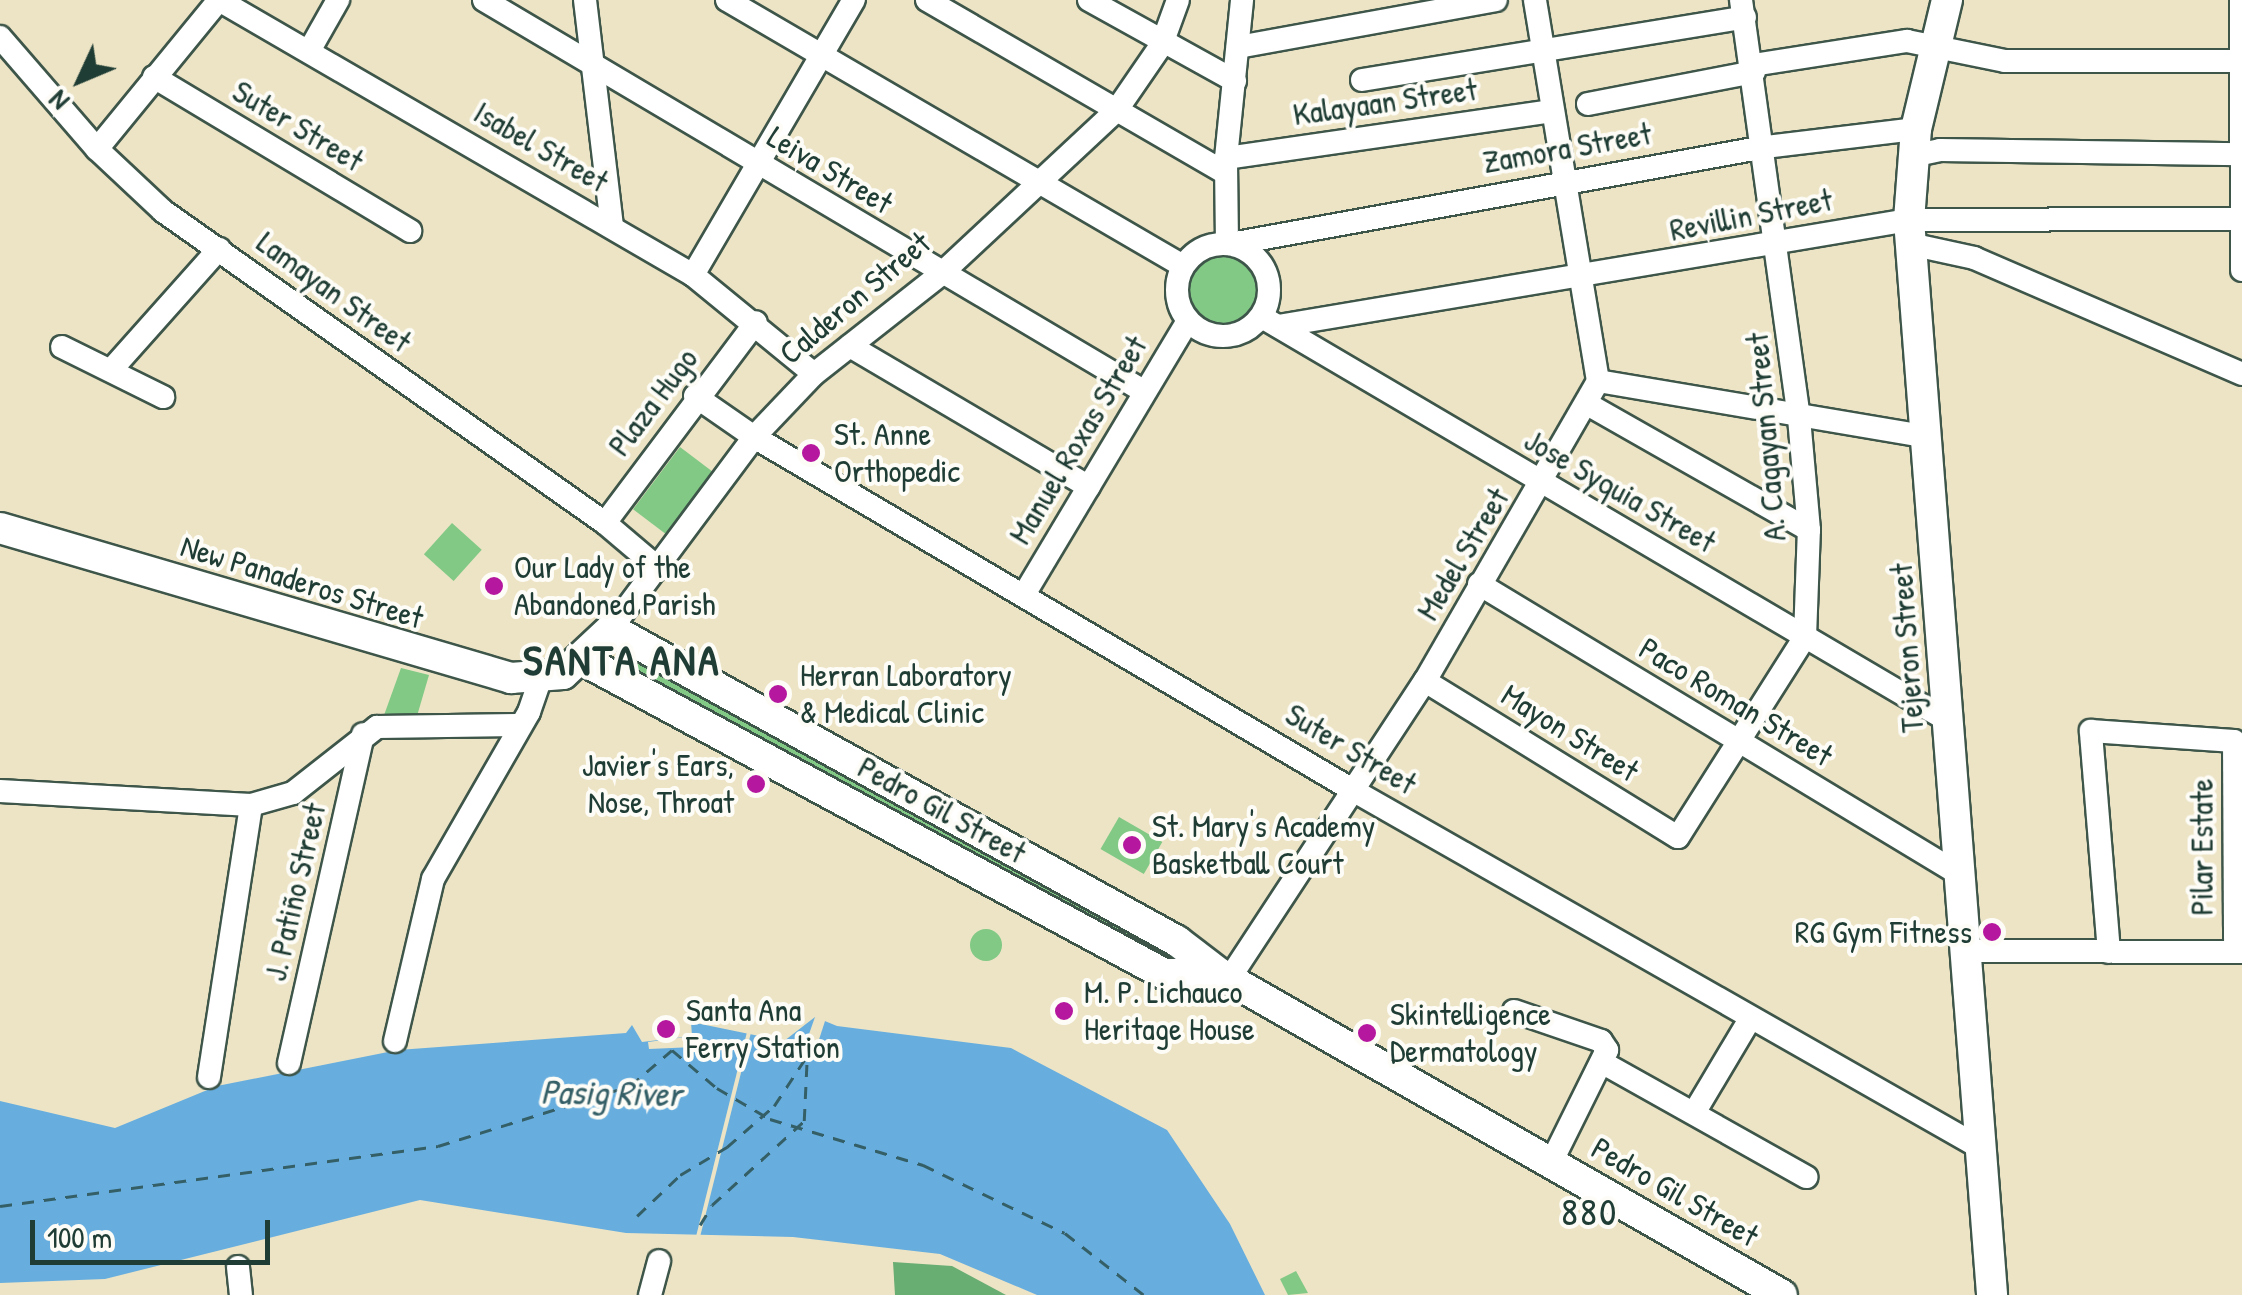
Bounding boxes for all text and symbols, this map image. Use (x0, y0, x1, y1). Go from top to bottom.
north arrow (30, 30, 130, 130)
street label: Kalayaan Street (1291, 70, 1479, 134)
street label: Suter Street (226, 72, 370, 180)
text: N (40, 82, 77, 119)
street label: Isabel Street (467, 93, 615, 201)
street label: Zamora Street (1480, 114, 1654, 182)
street label: Leiva Street (761, 118, 899, 222)
street label: Revillin Street (1667, 180, 1835, 250)
street label: Lamayan Street (249, 223, 419, 361)
street label: Calderon Street (772, 224, 938, 372)
street label: Manuel Roxas Street (1001, 329, 1155, 551)
street label: A. Cagayan Street (1738, 331, 1794, 543)
street label: Plaza Hugo (600, 341, 706, 463)
place label: St. Anne Orthopedic (834, 416, 960, 491)
street label: Jose Syquia Street (1517, 421, 1723, 561)
marker: St. Anne Orthopedic (798, 440, 824, 466)
street label: Medel Street (1409, 481, 1517, 627)
street label: New Panaderos Street (176, 527, 428, 637)
place label: Our Lady of the Abandoned Parish (514, 549, 715, 624)
street label: Tejeron Street (1882, 562, 1932, 734)
marker: Our Lady of the Abandoned Parish (483, 575, 505, 597)
street label: Paco Roman Street (1632, 629, 1840, 775)
district label: SANTA ANA (523, 635, 721, 685)
place label: Herran Laboratory & Medical Clinic (800, 657, 1012, 732)
street label: Mayon Street (1494, 676, 1646, 790)
marker: Herran Laboratory & Medical Clinic (765, 681, 791, 707)
street label: Suter Street (1279, 695, 1423, 803)
place label: Javier's Ears, Nose, Throat (582, 747, 734, 822)
street label: Pedro Gil Street (851, 748, 1033, 872)
marker: Javier's Ears, Nose, Throat (743, 771, 769, 797)
street label: Pilar Estate (2183, 778, 2221, 916)
street label: J. Patiño Street (256, 799, 334, 985)
place label: St. Mary's Academy Basketball Court (1152, 808, 1375, 883)
marker: St. Mary's Academy Basketball Court (1121, 834, 1143, 856)
place label: RG Gym Fitness (1795, 913, 1972, 951)
marker: RG Gym Fitness (1981, 921, 2003, 943)
place label: M. P. Lichauco Heritage House (1084, 974, 1255, 1049)
place label: Santa Ana Ferry Station (686, 992, 840, 1067)
place label: Skintelligence Dermatology (1390, 996, 1551, 1071)
marker: M. P. Lichauco Heritage House (1053, 1000, 1075, 1022)
marker: Santa Ana Ferry Station (655, 1018, 677, 1040)
marker: Skintelligence Dermatology (1354, 1020, 1380, 1046)
water label: Pasig River (540, 1071, 682, 1115)
street label: Pedro Gil Street (1585, 1129, 1765, 1255)
district label: 880 (1561, 1189, 1619, 1235)
scale bar (35, 1200, 275, 1262)
text: 100 m (47, 1217, 112, 1257)

